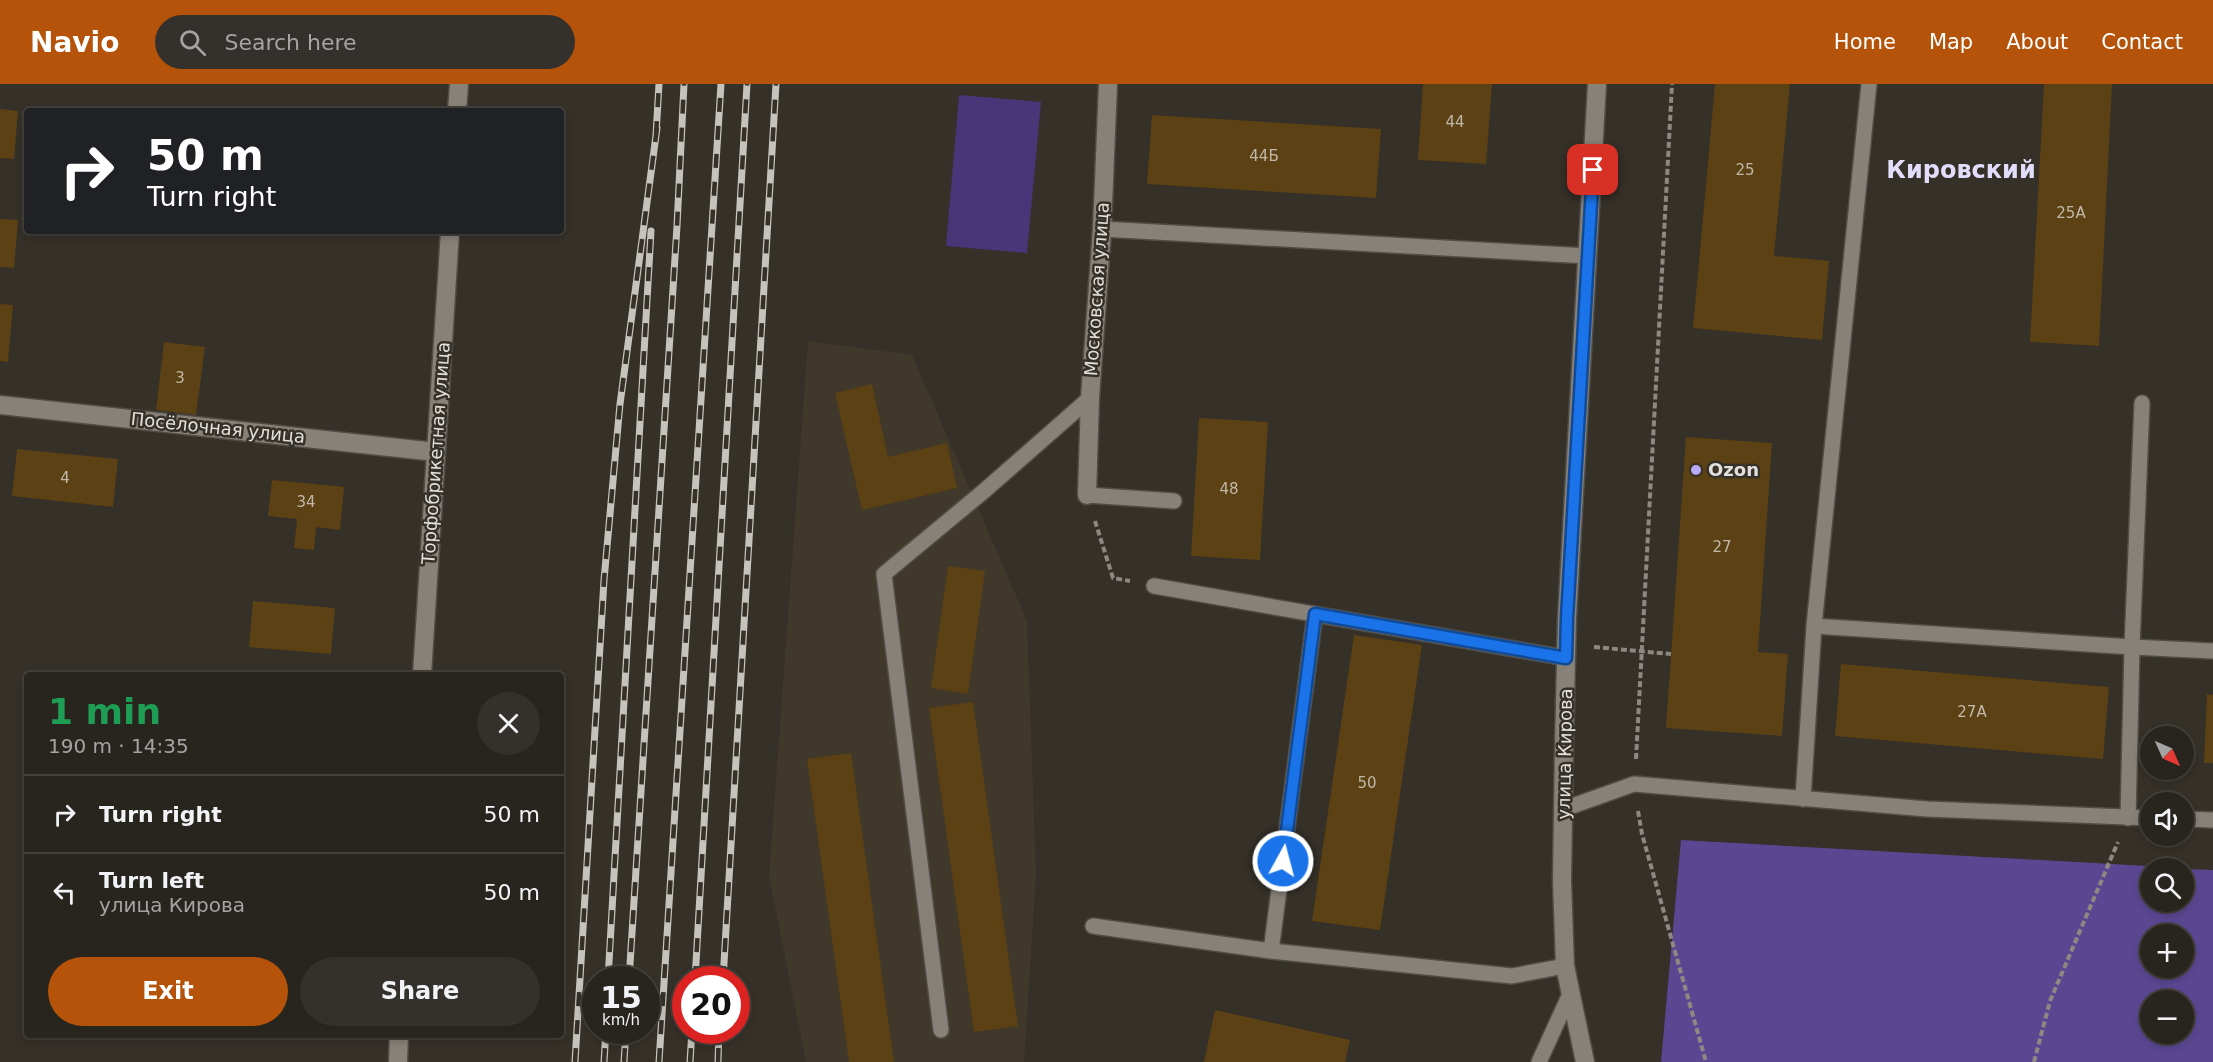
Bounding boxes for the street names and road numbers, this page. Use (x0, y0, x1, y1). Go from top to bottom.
street label: Московская улица (1080, 201, 1113, 377)
street label: Торфобрикетная улица (417, 341, 454, 566)
street label: Посёлочная улица (130, 408, 306, 447)
street label: улица Кирова (1553, 688, 1576, 820)

